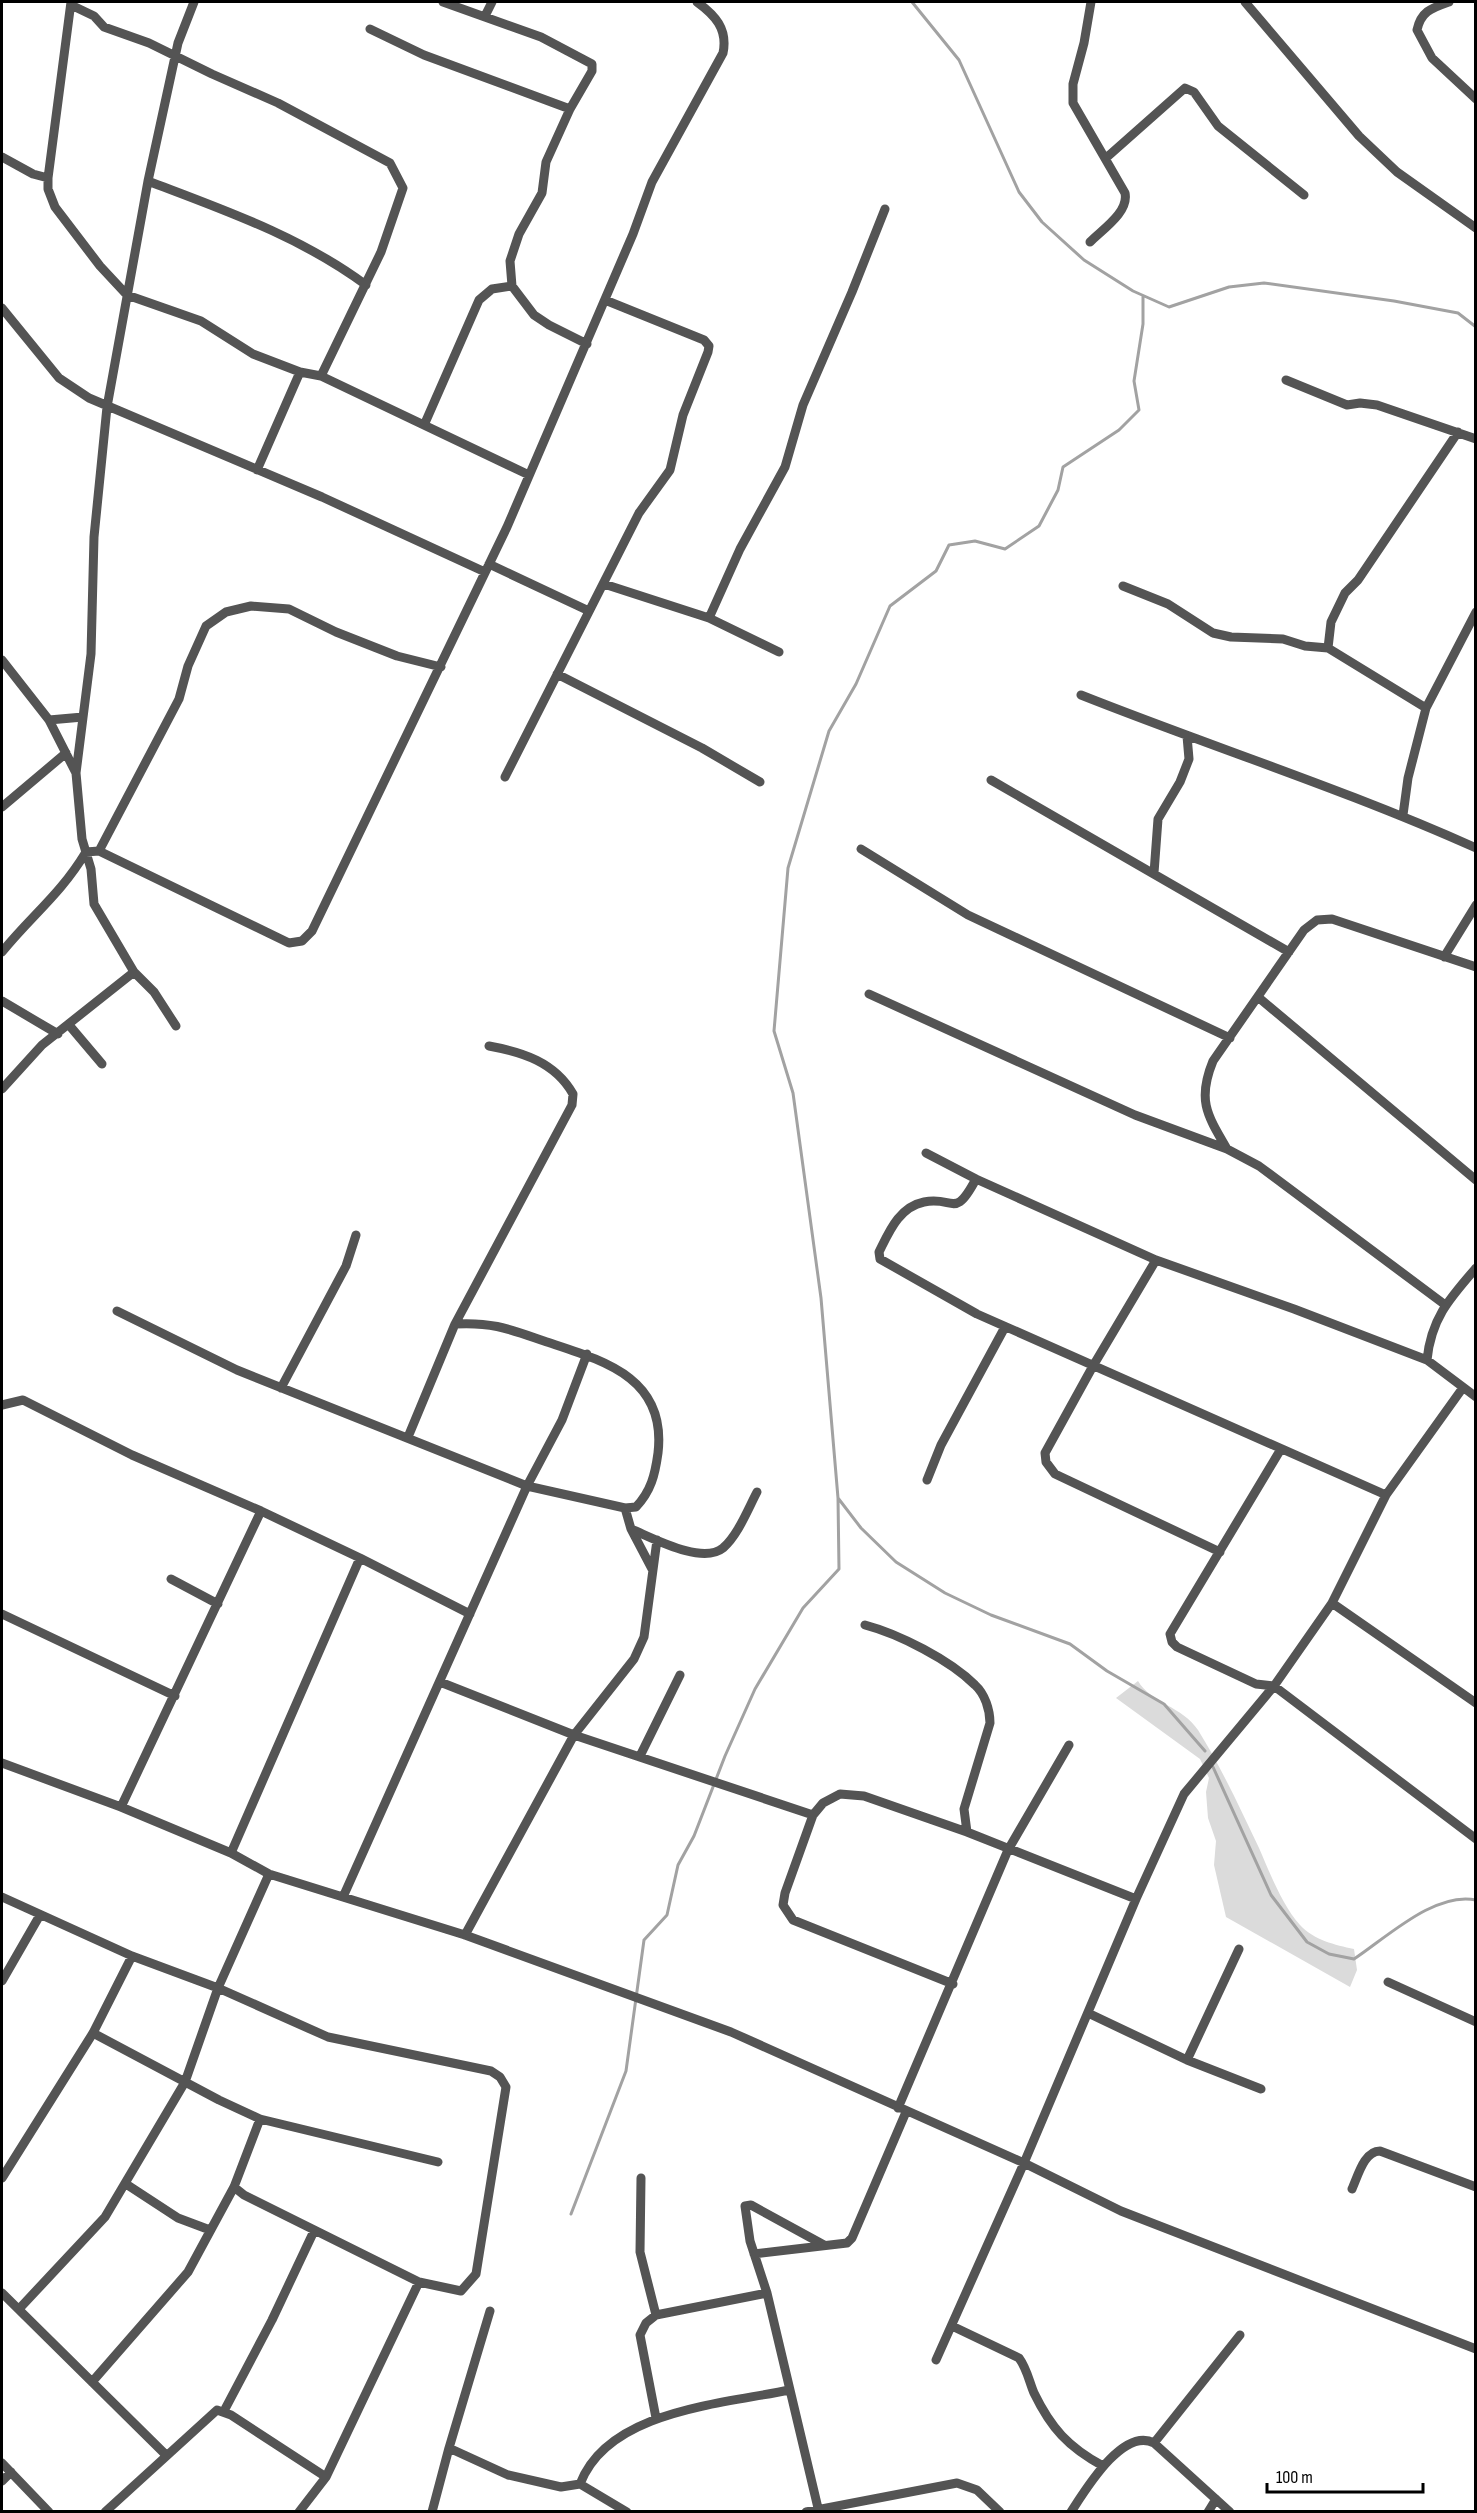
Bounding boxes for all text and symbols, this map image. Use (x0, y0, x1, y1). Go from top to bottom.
scale bar (1267, 2456, 1423, 2494)
text: 100 m (1276, 2467, 1313, 2488)

